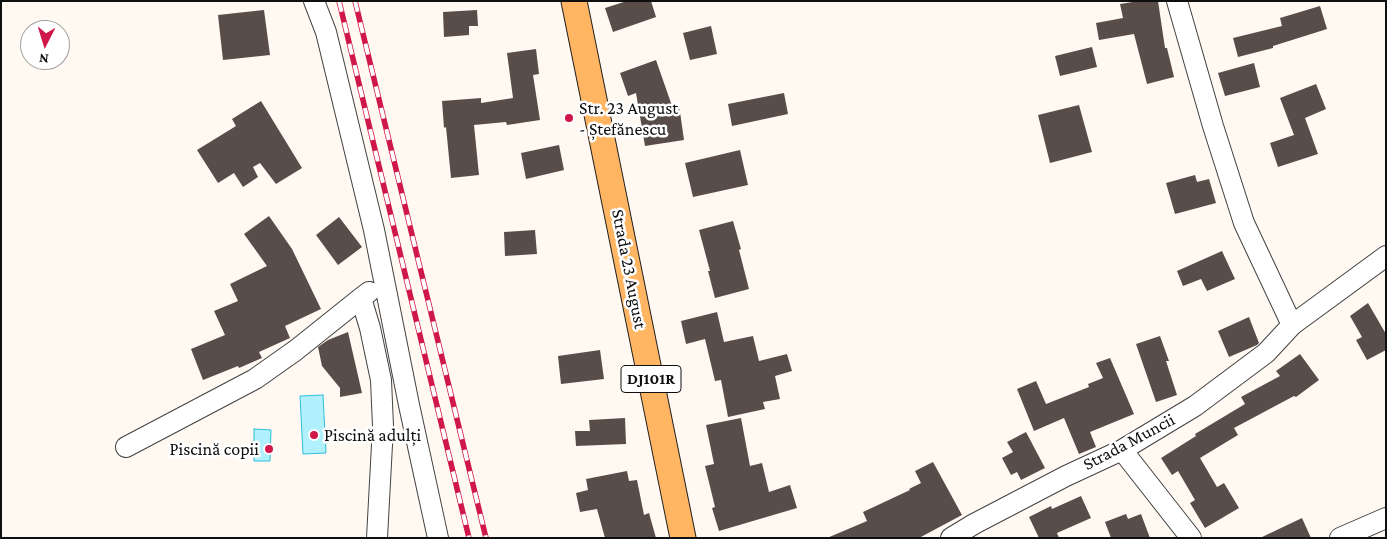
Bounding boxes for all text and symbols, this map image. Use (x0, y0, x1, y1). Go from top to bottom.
north arrow (20, 20, 70, 70)
text: N (38, 51, 49, 67)
place label: Str. 23 August - Ștefănescu (579, 97, 678, 140)
marker: Str. 23 August - Ștefănescu (563, 112, 575, 124)
street label: Strada 23 August (607, 207, 651, 331)
road number: DJ101R (621, 366, 681, 392)
street label: Strada Muncii (1079, 409, 1179, 475)
place label: Piscină adulți (324, 424, 421, 446)
marker: Piscină adulți (308, 429, 320, 441)
place label: Piscină copii (169, 438, 259, 460)
marker: Piscină copii (263, 443, 275, 455)

